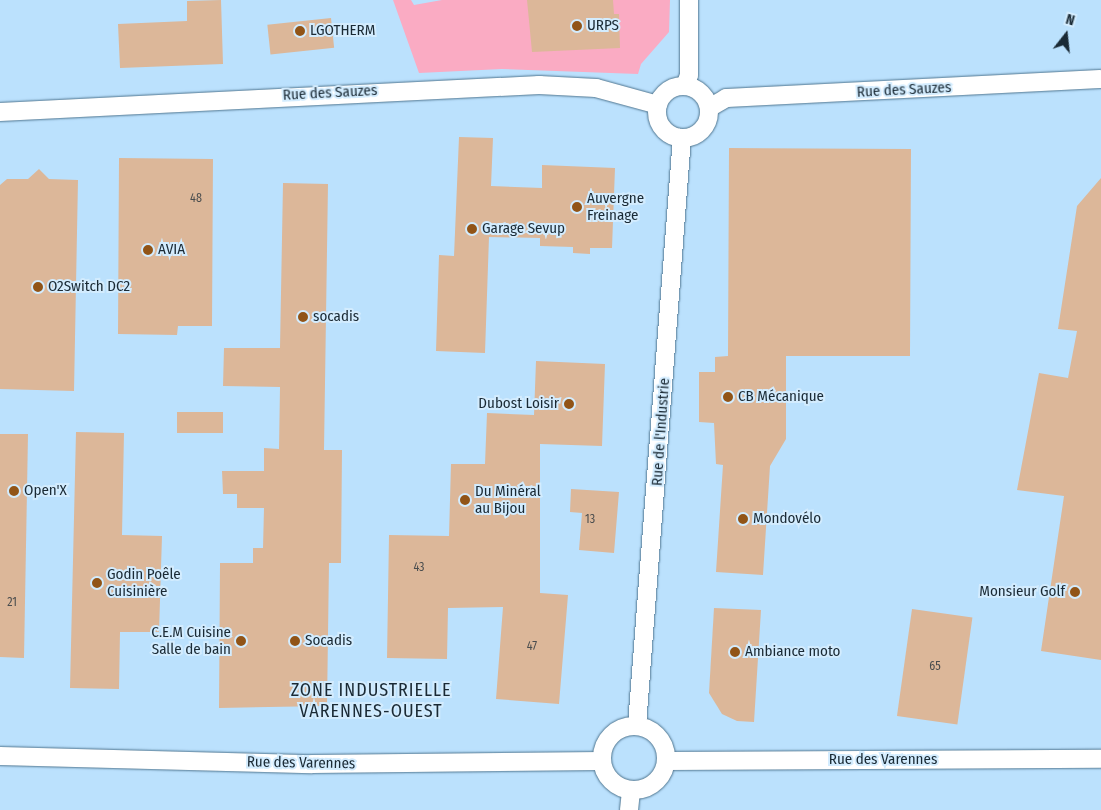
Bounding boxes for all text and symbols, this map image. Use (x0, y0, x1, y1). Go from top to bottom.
north arrow (1041, 10, 1091, 60)
text: N (1064, 11, 1077, 29)
place label: URPS (587, 17, 619, 35)
marker: URPS (571, 20, 583, 32)
place label: LGOTHERM (310, 22, 375, 40)
marker: LGOTHERM (294, 25, 306, 37)
street label: Rue des Sauzes (856, 79, 952, 101)
street label: Rue des Sauzes (282, 82, 378, 104)
place label: Auvergne Freinage (587, 189, 644, 224)
house number: 48 (190, 192, 202, 206)
marker: Auvergne Freinage (571, 201, 583, 213)
place label: Garage Sevup (482, 220, 565, 238)
marker: Garage Sevup (466, 223, 478, 235)
place label: AVIA (158, 241, 185, 259)
marker: AVIA (142, 244, 154, 256)
place label: O2Switch DC2 (48, 278, 130, 296)
marker: O2Switch DC2 (32, 281, 44, 293)
place label: socadis (313, 308, 359, 326)
marker: socadis (297, 311, 309, 323)
street label: Rue de l'Industrie (648, 377, 674, 487)
place label: CB Mécanique (738, 388, 824, 406)
marker: CB Mécanique (722, 391, 734, 403)
place label: Dubost Loisir (478, 395, 559, 413)
marker: Dubost Loisir (563, 398, 575, 410)
place label: Open'X (24, 482, 67, 500)
place label: Du Minéral au Bijou (475, 482, 541, 517)
marker: Open'X (8, 485, 20, 497)
marker: Du Minéral au Bijou (459, 494, 471, 506)
place label: Mondovélo (753, 510, 821, 528)
house number: 13 (585, 513, 595, 527)
marker: Mondovélo (737, 513, 749, 525)
house number: 43 (413, 561, 425, 575)
place label: Godin Poêle Cuisinière (107, 565, 181, 600)
marker: Godin Poêle Cuisinière (91, 577, 103, 589)
place label: Monsieur Golf (979, 583, 1065, 601)
marker: Monsieur Golf (1069, 586, 1081, 598)
house number: 21 (7, 596, 17, 610)
place label: C.E.M Cuisine Salle de bain (151, 623, 231, 658)
place label: Socadis (305, 632, 352, 650)
marker: C.E.M Cuisine Salle de bain (235, 635, 247, 647)
marker: Socadis (289, 635, 301, 647)
house number: 47 (527, 640, 537, 654)
place label: Ambiance moto (745, 643, 841, 661)
marker: Ambiance moto (729, 646, 741, 658)
house number: 65 (929, 660, 941, 674)
district label: ZONE INDUSTRIELLE VARENNES-OUEST (289, 680, 453, 722)
street label: Rue des Varennes (829, 751, 937, 769)
street label: Rue des Varennes (247, 753, 355, 773)

